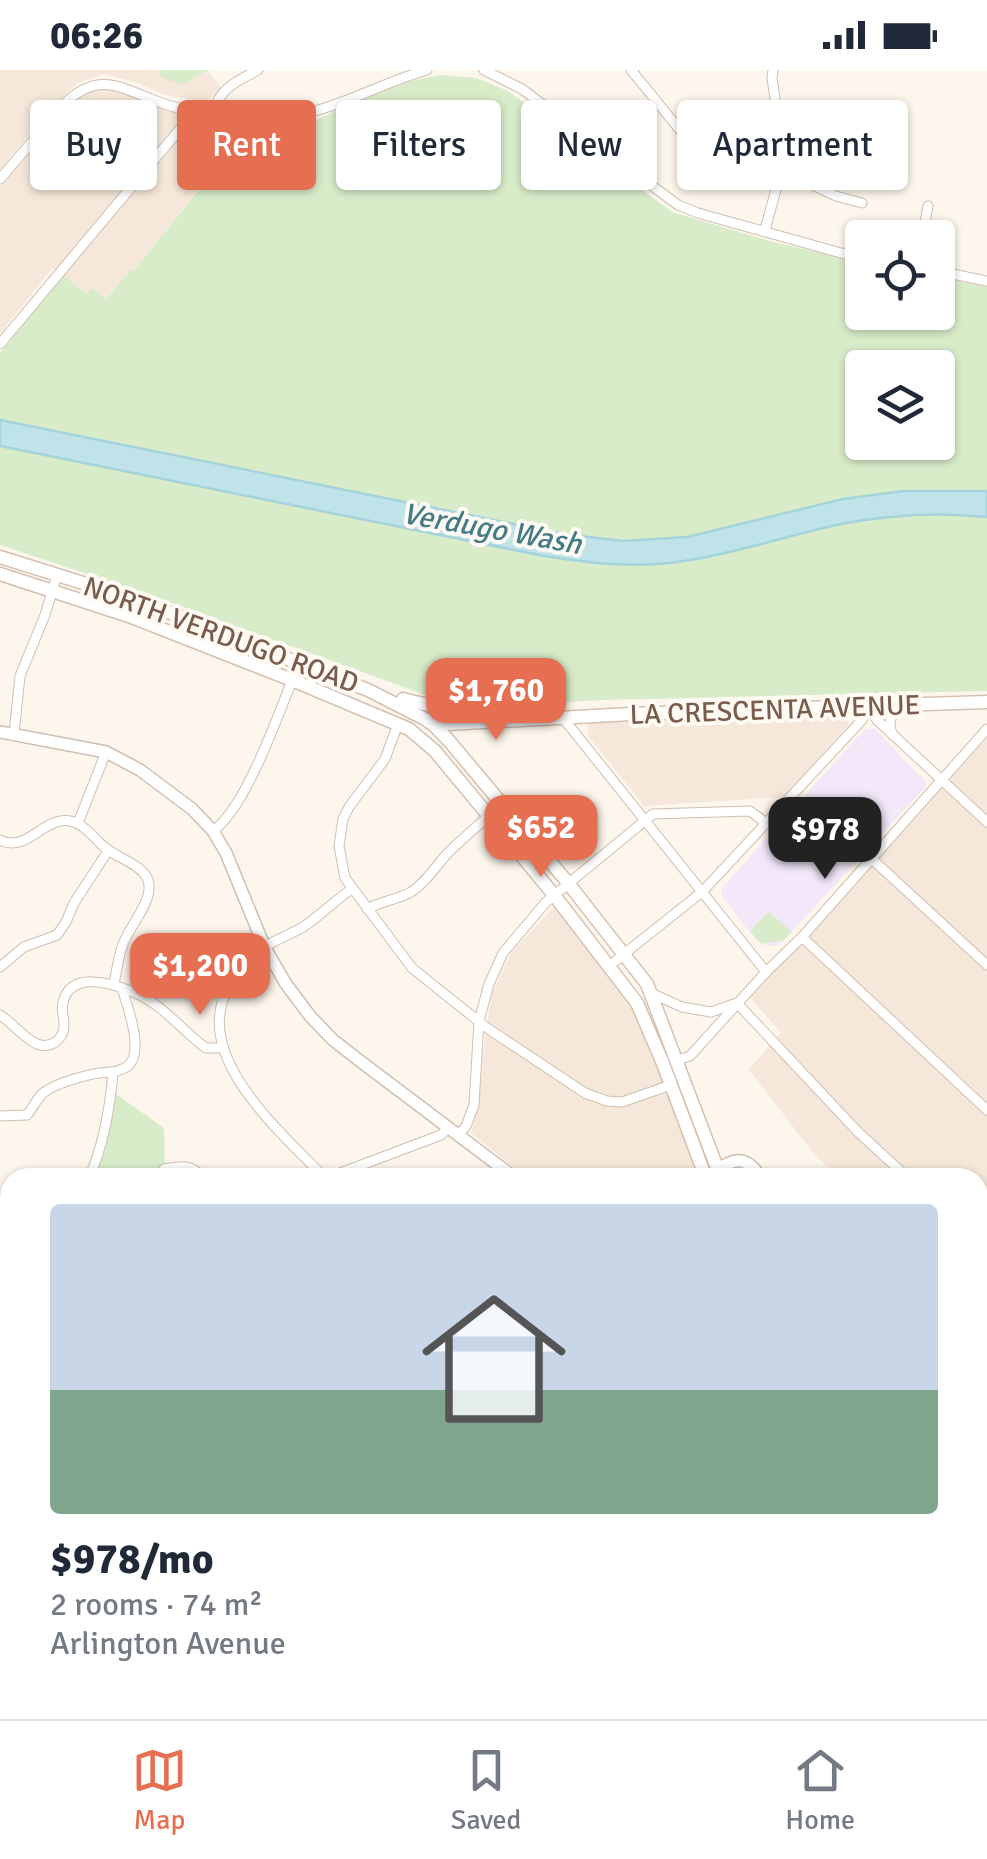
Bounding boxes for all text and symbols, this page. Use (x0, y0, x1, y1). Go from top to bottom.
text: 06:26 (50, 12, 143, 59)
chip: Buy (30, 100, 157, 190)
chip: Rent (177, 100, 316, 190)
chip: Filters (336, 100, 501, 190)
chip: New (521, 100, 657, 190)
chip: Apartment (677, 100, 908, 190)
map controls (845, 220, 955, 460)
button: locate (845, 220, 955, 330)
button: layers (845, 350, 955, 460)
water label: Verdugo Wash (400, 495, 585, 563)
street label: NORTH VERDUGO ROAD (79, 569, 363, 701)
pin: $1,760 (415, 658, 577, 743)
text: $1,760 (448, 671, 544, 710)
street label: LA CRESCENTA AVENUE (629, 688, 921, 732)
pin: $652 (482, 795, 600, 880)
pin: $978 (766, 797, 884, 882)
text: $652 (506, 808, 576, 847)
text: $978 (790, 810, 860, 849)
pin: $1,200 (119, 933, 281, 1018)
text: $1,200 (152, 946, 248, 985)
icon: home (404, 1269, 584, 1449)
text: $978/mo (50, 1534, 214, 1585)
text: 2 rooms · 74 m² (50, 1585, 263, 1624)
text: Arlington Avenue (50, 1624, 286, 1663)
tab: Map (132, 1743, 187, 1837)
tab: Saved (451, 1743, 521, 1837)
tab: Home (785, 1743, 855, 1837)

